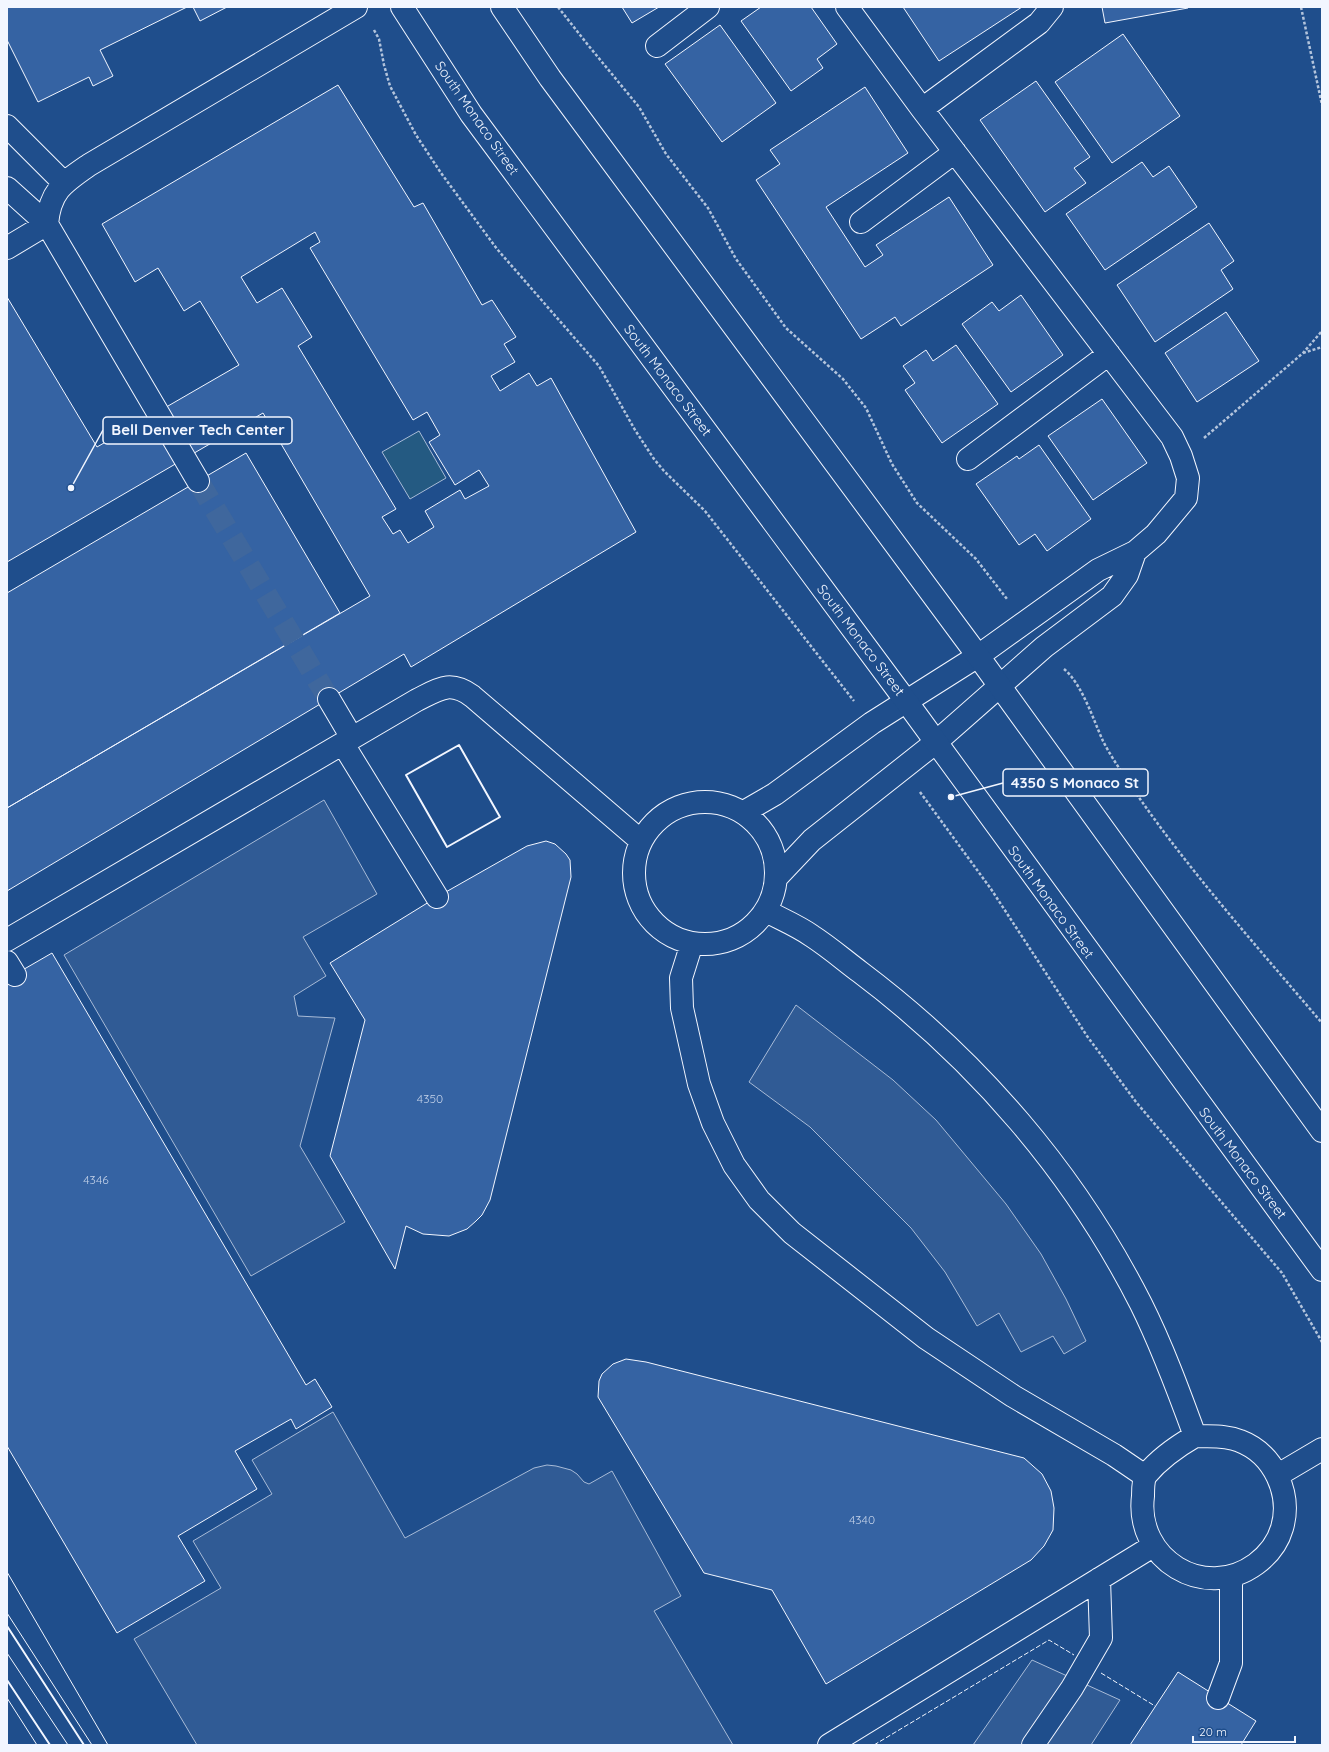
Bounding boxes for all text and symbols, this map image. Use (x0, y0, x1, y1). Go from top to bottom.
street label: South Monaco Street (431, 57, 523, 179)
street label: South Monaco Street (620, 321, 716, 440)
callout: Bell Denver Tech Center (103, 417, 292, 444)
text: Bell Denver Tech Center (111, 420, 285, 439)
street label: South Monaco Street (813, 581, 909, 700)
callout: 4350 S Monaco St (1003, 769, 1148, 796)
text: 4350 S Monaco St (1011, 773, 1139, 792)
street label: South Monaco Street (1004, 842, 1098, 962)
house number: 4350 (417, 1091, 443, 1106)
street label: South Monaco Street (1195, 1104, 1291, 1223)
house number: 4346 (83, 1172, 109, 1187)
house number: 4340 (849, 1512, 875, 1527)
scale bar (1193, 1718, 1295, 1744)
text: 20 m (1199, 1724, 1227, 1739)

